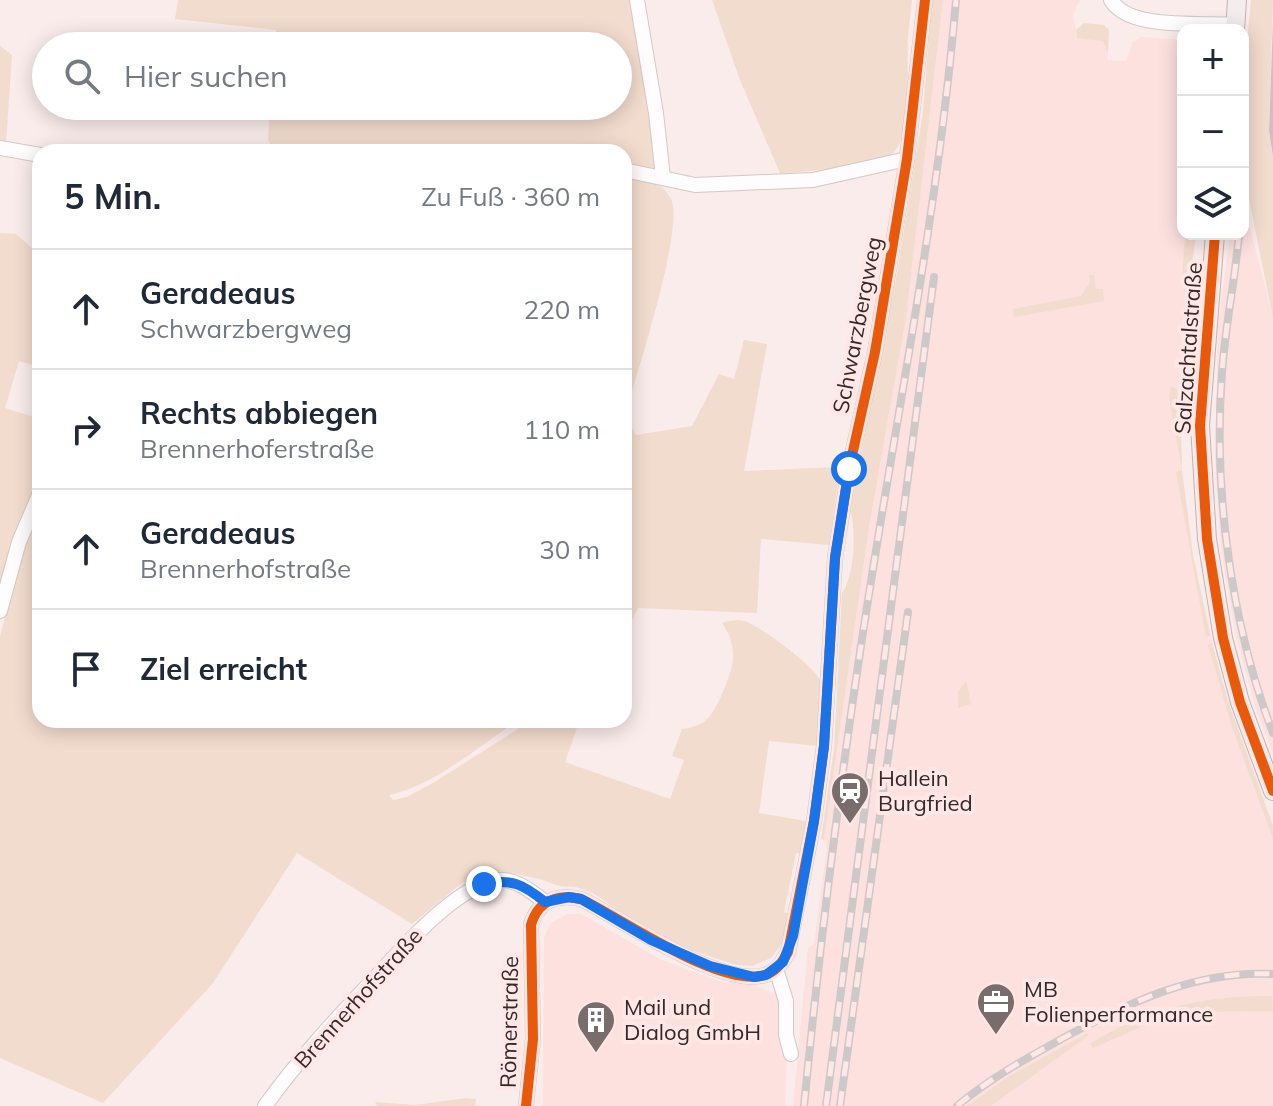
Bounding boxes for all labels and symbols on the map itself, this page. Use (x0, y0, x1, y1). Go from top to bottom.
street label: Schwarzbergweg (826, 234, 888, 416)
street label: Salzachtalstraße (1168, 261, 1208, 435)
route start (831, 451, 867, 487)
place label: Hallein Burgfried (878, 764, 973, 817)
station icon: Hallein Burgfried (829, 770, 871, 825)
route end (466, 866, 502, 902)
street label: Brennerhofstraße (288, 922, 428, 1074)
street label: Römerstraße (494, 956, 524, 1088)
place label: MB Folienperformance (1024, 975, 1213, 1028)
office icon: MB Folienperformance (975, 981, 1017, 1036)
place label: Mail und Dialog GmbH (624, 993, 761, 1046)
building icon: Mail und Dialog GmbH (575, 999, 617, 1054)

